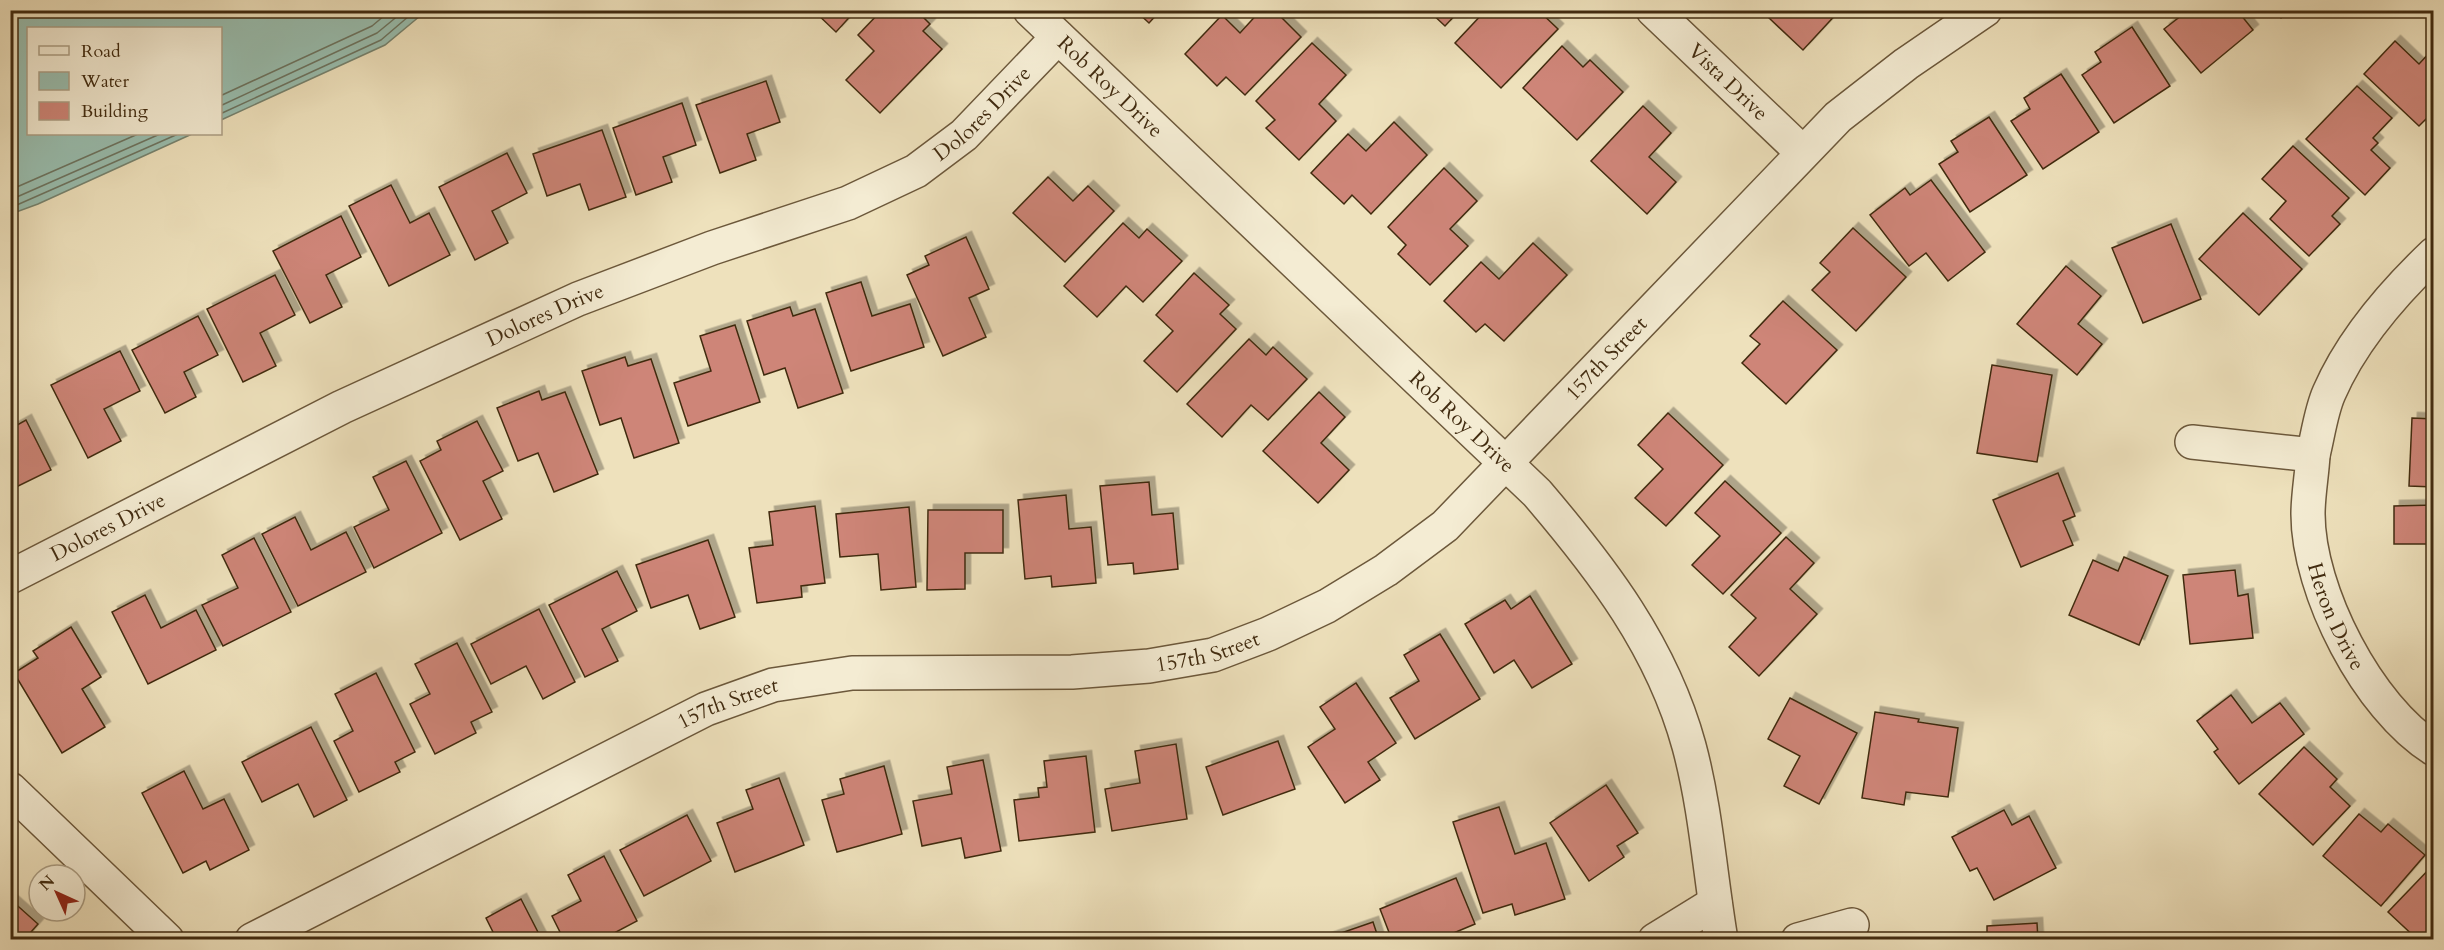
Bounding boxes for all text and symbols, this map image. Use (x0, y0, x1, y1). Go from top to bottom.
legend (27, 27, 222, 135)
street label: Rob Roy Drive (1051, 29, 1170, 144)
street label: Vista Drive (1682, 37, 1775, 127)
text: Road (81, 39, 121, 64)
street label: Dolores Drive (927, 60, 1037, 168)
text: Water (80, 69, 130, 94)
text: Building (81, 99, 149, 124)
street label: Dolores Drive (482, 276, 608, 354)
street label: 157th Street (1559, 310, 1654, 407)
street label: Rob Roy Drive (1403, 364, 1522, 479)
street label: Dolores Drive (45, 485, 171, 568)
street label: Heron Drive (2300, 559, 2372, 676)
street label: 157th Street (1153, 624, 1264, 679)
street label: 157th Street (672, 670, 780, 736)
north arrow (27, 863, 87, 923)
text: N (34, 870, 60, 896)

